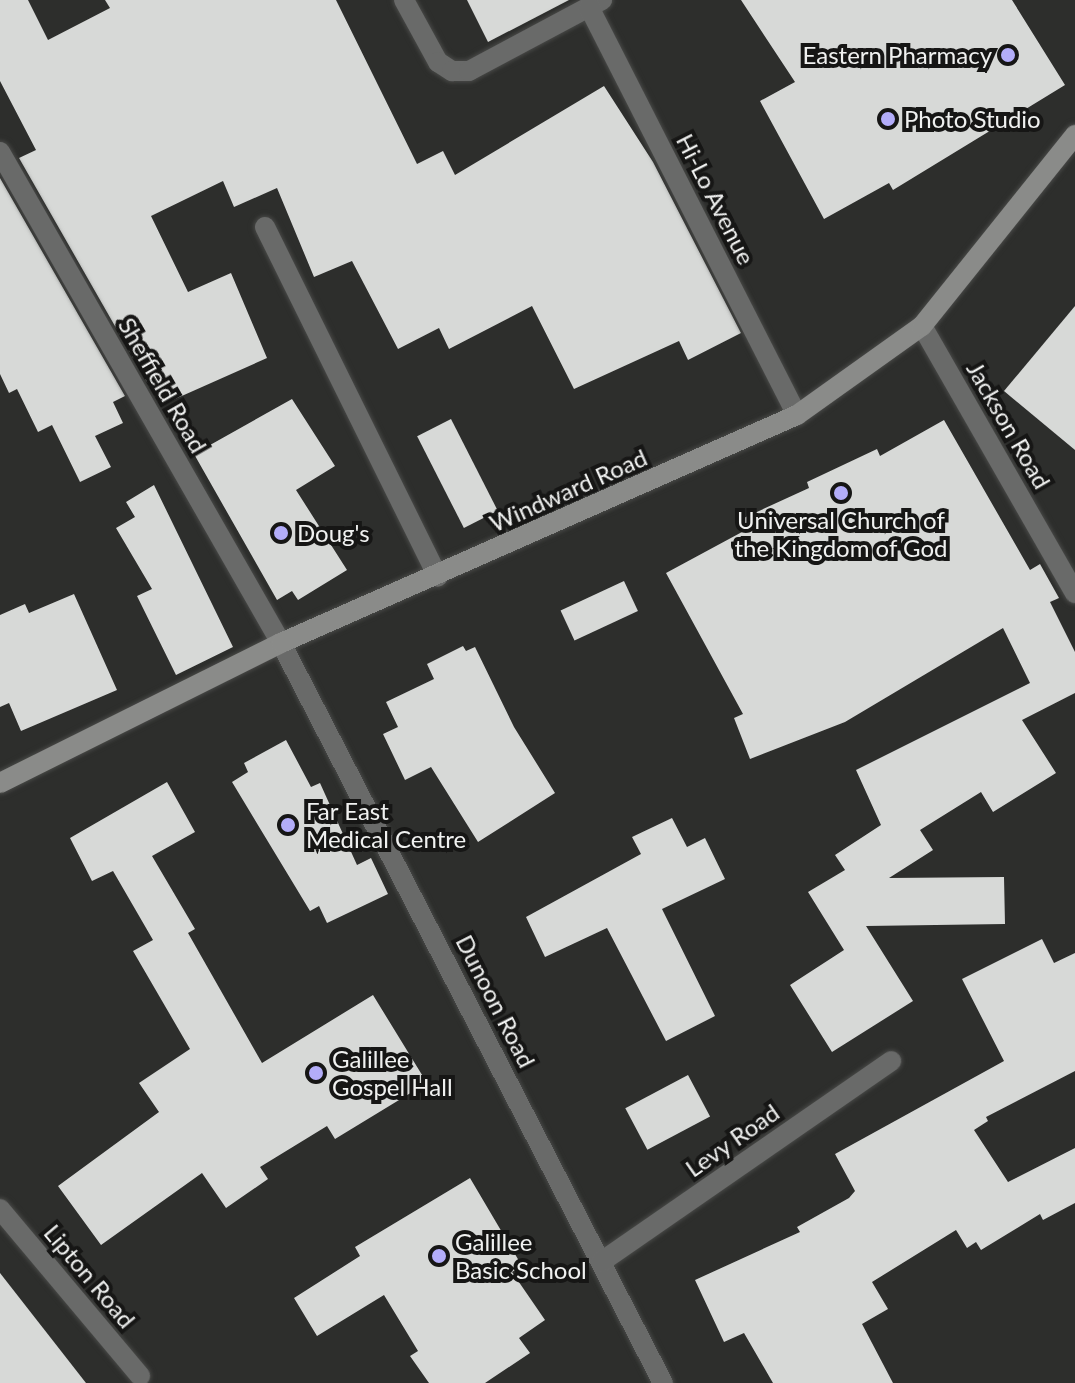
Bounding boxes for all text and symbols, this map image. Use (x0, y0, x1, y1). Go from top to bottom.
place label: Eastern Pharmacy (803, 41, 992, 69)
marker: Eastern Pharmacy (999, 46, 1017, 64)
place label: Photo Studio (904, 105, 1041, 133)
marker: Photo Studio (879, 110, 897, 128)
street label: Hi-Lo Avenue (671, 129, 761, 269)
street label: Sheffield Road (113, 312, 213, 458)
street label: Jackson Road (961, 356, 1057, 494)
street label: Windward Road (485, 442, 651, 538)
marker: Universal Church of the Kingdom of God (832, 484, 850, 502)
place label: Universal Church of the Kingdom of God (734, 506, 948, 562)
place label: Doug's (297, 519, 370, 547)
marker: Doug's (272, 524, 290, 542)
place label: Far East Medical Centre (306, 797, 466, 853)
marker: Far East Medical Centre (277, 814, 299, 836)
street label: Dunoon Road (450, 930, 542, 1072)
place label: Galillee Gospel Hall (332, 1045, 453, 1101)
marker: Galillee Gospel Hall (307, 1064, 325, 1082)
street label: Levy Road (680, 1097, 784, 1183)
street label: Lipton Road (38, 1218, 142, 1334)
place label: Galillee Basic School (455, 1228, 587, 1284)
marker: Galillee Basic School (430, 1247, 448, 1265)

